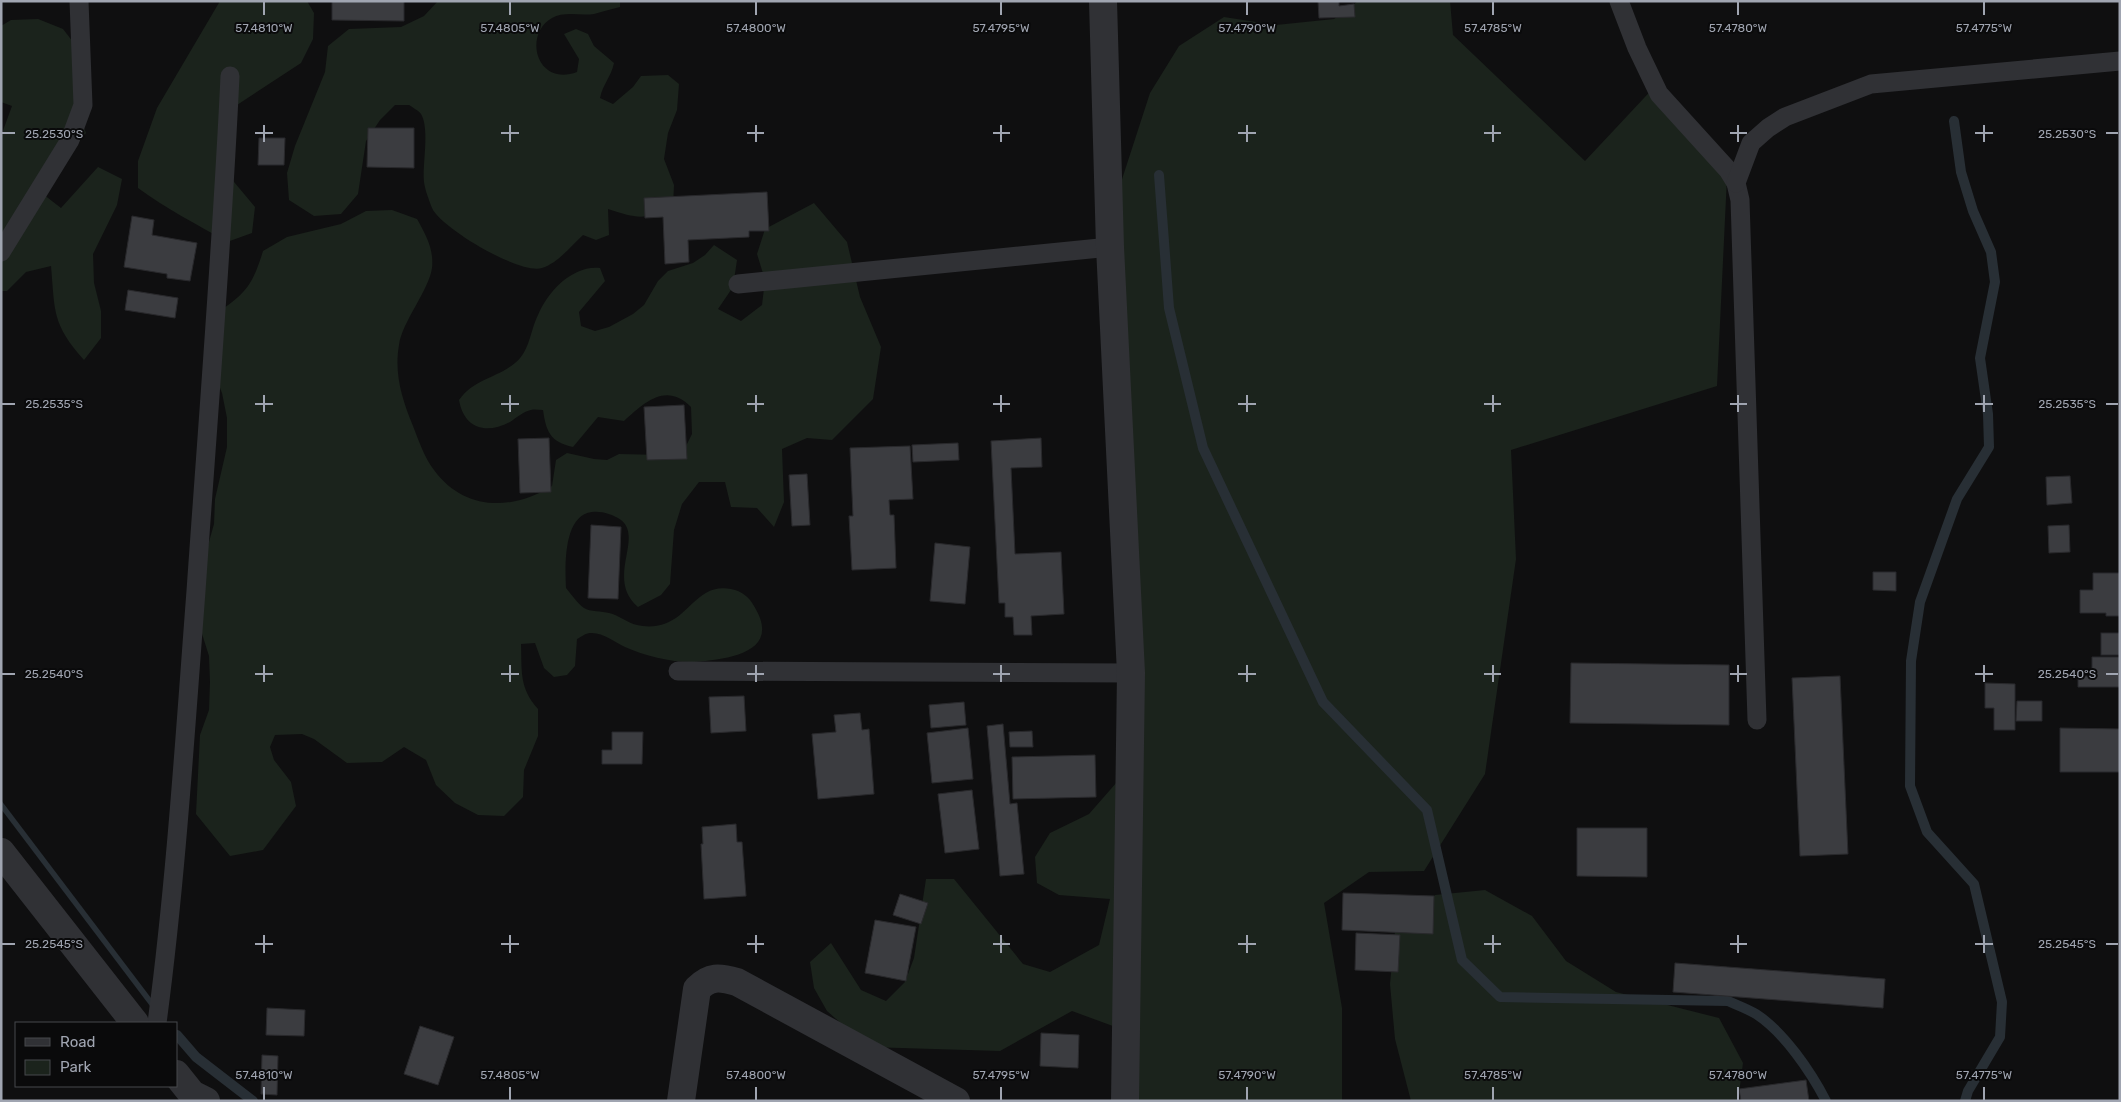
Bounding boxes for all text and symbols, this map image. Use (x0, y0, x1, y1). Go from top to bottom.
text: 57.4810°W (235, 21, 293, 35)
text: 57.4805°W (480, 21, 540, 35)
text: 57.4800°W (726, 21, 786, 35)
text: 57.4795°W (972, 21, 1030, 35)
text: 57.4790°W (1218, 21, 1276, 35)
text: 57.4785°W (1464, 21, 1522, 35)
text: 57.4780°W (1709, 21, 1768, 35)
text: 57.4775°W (1956, 21, 2013, 35)
text: 25.2530°S (25, 127, 83, 141)
text: 25.2530°S (2038, 127, 2096, 141)
text: 25.2535°S (25, 397, 83, 411)
text: 25.2535°S (2038, 397, 2096, 411)
text: 25.2540°S (25, 667, 83, 681)
text: 25.2540°S (2038, 667, 2096, 681)
text: 25.2545°S (25, 937, 83, 951)
text: 25.2545°S (2038, 937, 2096, 951)
legend (15, 1022, 178, 1087)
text: Road (60, 1033, 96, 1051)
text: Park (60, 1058, 91, 1076)
text: 57.4810°W (235, 1068, 293, 1082)
text: 57.4805°W (480, 1068, 540, 1082)
text: 57.4800°W (726, 1068, 786, 1082)
text: 57.4795°W (972, 1068, 1030, 1082)
text: 57.4790°W (1218, 1068, 1276, 1082)
text: 57.4785°W (1464, 1068, 1522, 1082)
text: 57.4780°W (1709, 1068, 1768, 1082)
text: 57.4775°W (1956, 1068, 2013, 1082)

